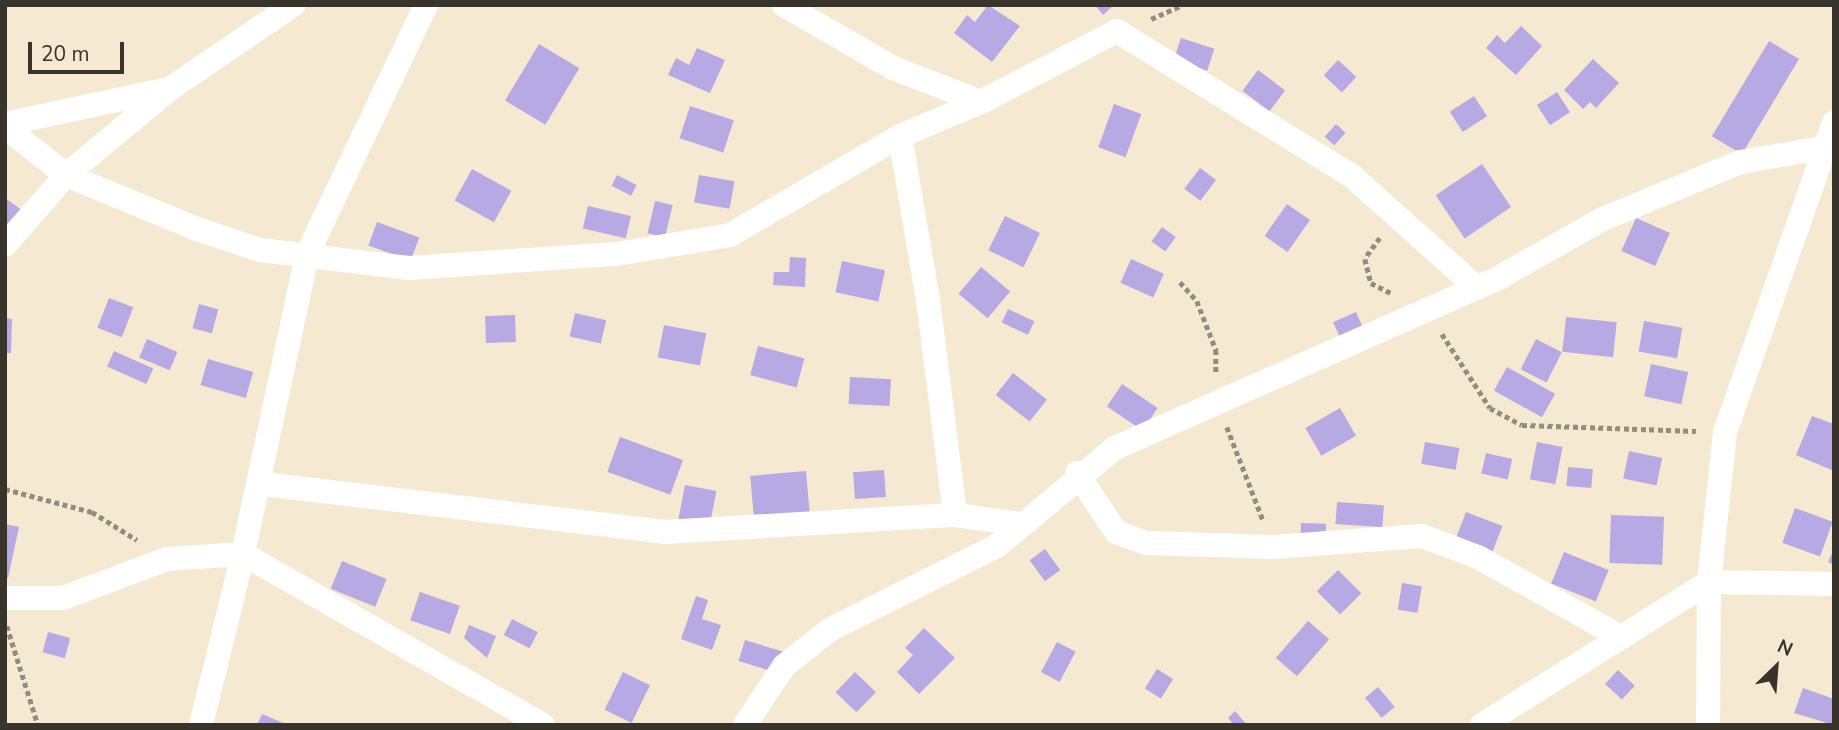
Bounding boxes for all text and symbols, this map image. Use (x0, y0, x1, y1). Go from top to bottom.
scale bar (32, 28, 128, 72)
text: 20 m (41, 40, 90, 68)
north arrow (1741, 632, 1811, 702)
text: N (1773, 633, 1797, 663)

